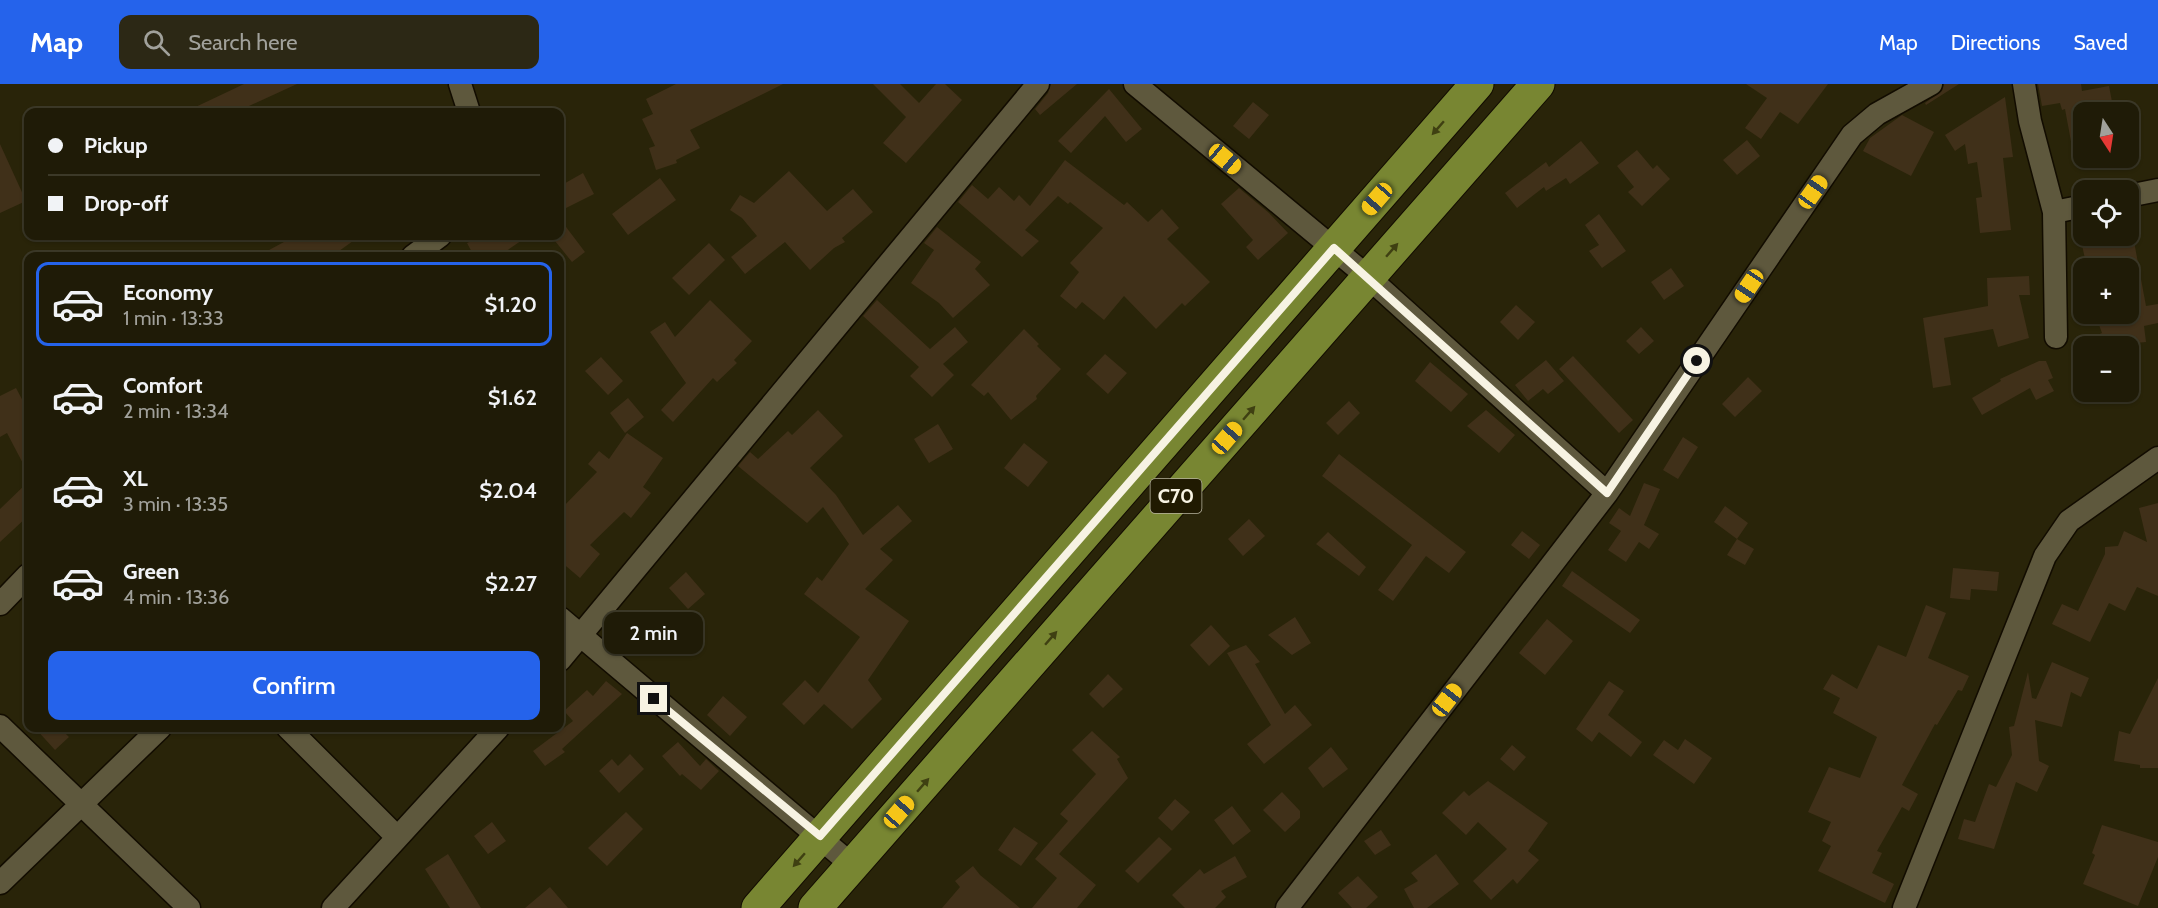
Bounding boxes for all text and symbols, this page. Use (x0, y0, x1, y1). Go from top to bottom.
search box (119, 15, 539, 69)
text: Map (30, 25, 83, 59)
icon: search (140, 26, 173, 59)
text: Search here (188, 29, 297, 56)
text: Map (1879, 30, 1918, 55)
text: Directions (1951, 30, 2040, 55)
text: Saved (2073, 30, 2128, 55)
north arrow (2073, 102, 2139, 168)
map controls (2073, 102, 2139, 402)
one-way arrow (1432, 120, 1445, 136)
text: Pickup (84, 132, 148, 159)
car (1205, 141, 1245, 177)
car (1795, 172, 1831, 212)
car (1358, 180, 1396, 218)
button: locate (2073, 180, 2139, 246)
text: Drop-off (84, 190, 168, 217)
one-way arrow (1385, 243, 1398, 258)
button: + (2073, 258, 2139, 324)
car (1731, 266, 1767, 306)
icon: car (51, 277, 105, 331)
text: Economy (123, 279, 213, 306)
text: $1.20 (485, 291, 537, 318)
text: 1 min · 13:33 (123, 306, 224, 330)
button: − (2073, 336, 2139, 402)
route start (1683, 347, 1710, 374)
icon: car (51, 370, 105, 424)
text: Comfort (123, 372, 202, 399)
text: $1.62 (488, 384, 537, 411)
text: 2 min · 13:34 (123, 399, 229, 423)
one-way arrow (1242, 406, 1255, 421)
car (1208, 419, 1246, 457)
icon: car (51, 463, 105, 517)
text: XL (123, 465, 148, 492)
text: $2.04 (479, 477, 537, 504)
road number: C70 (1150, 479, 1202, 513)
text: 3 min · 13:35 (123, 492, 228, 516)
icon: car (51, 556, 105, 610)
text: Green (123, 558, 179, 585)
text: $2.27 (485, 570, 537, 597)
text: 4 min · 13:36 (123, 585, 229, 609)
callout: 2 min (604, 612, 704, 654)
text: 2 min (629, 621, 678, 645)
one-way arrow (1044, 631, 1057, 646)
button: Confirm (48, 651, 540, 720)
car (1429, 680, 1465, 720)
route end (640, 685, 667, 712)
one-way arrow (916, 778, 929, 793)
car (880, 793, 918, 831)
one-way arrow (793, 852, 806, 867)

